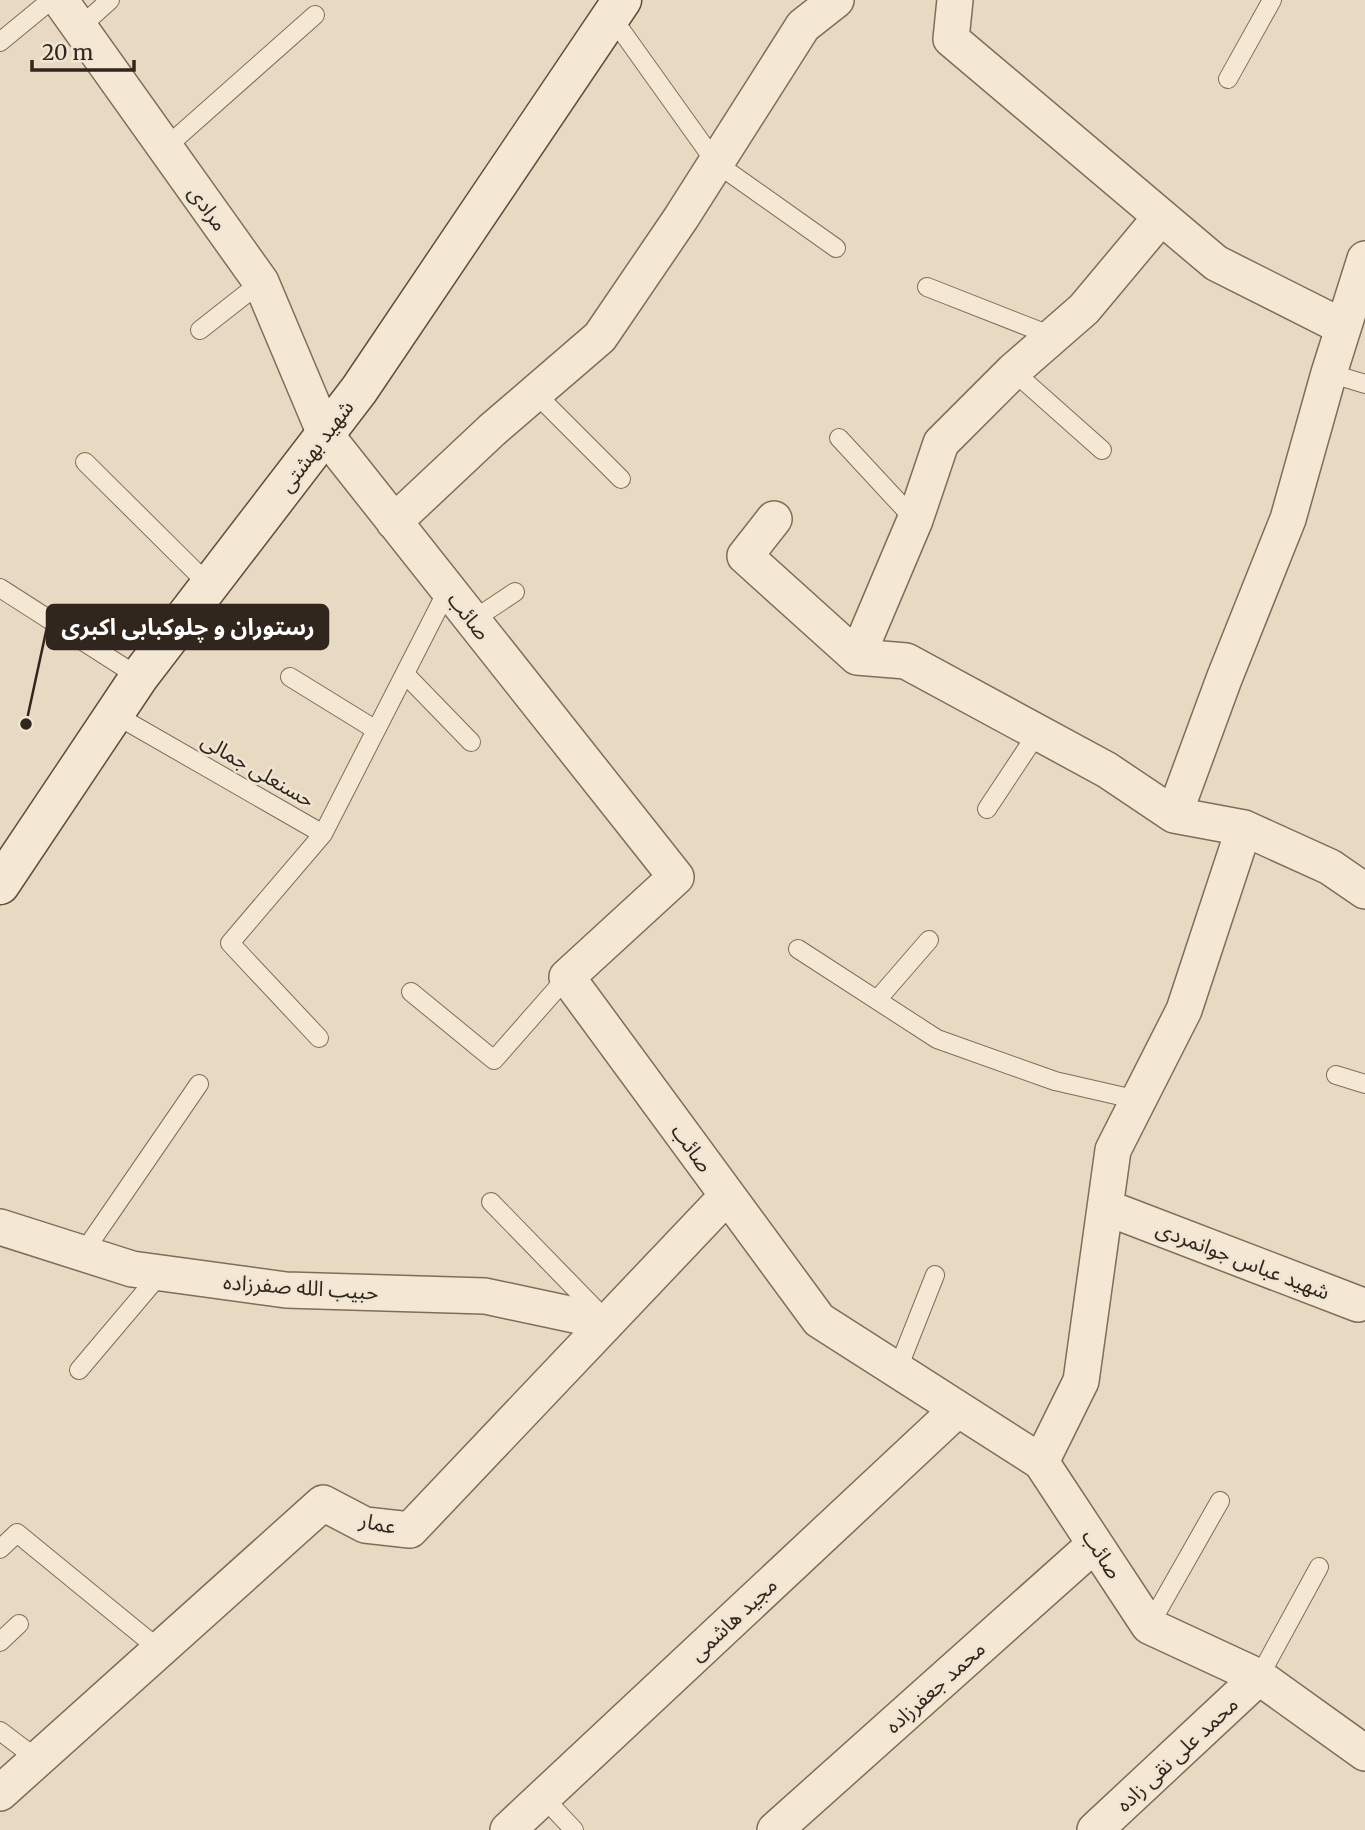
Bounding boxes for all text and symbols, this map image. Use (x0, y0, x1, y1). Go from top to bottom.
scale bar (32, 28, 133, 72)
text: 20 m (42, 39, 94, 66)
street label: مرادی (182, 180, 234, 236)
street label: شهید بهشتی (273, 395, 359, 497)
street label: صائب (442, 587, 496, 645)
callout: رستوران و چلوکبابی اکبری (47, 605, 328, 649)
text: رستوران و چلوکبابی اکبری (61, 612, 315, 643)
street label: حسنعلی جمالی (196, 727, 320, 813)
street label: صائب (665, 1118, 719, 1178)
street label: شهید عباس جوانمردی (1152, 1214, 1334, 1306)
street label: حبیب الله صفرزاده (222, 1268, 380, 1306)
street label: عمار (356, 1506, 399, 1540)
street label: صائب (1076, 1524, 1128, 1584)
street label: مجید هاشمی (683, 1571, 783, 1667)
street label: محمد جعفرزاده (879, 1635, 991, 1739)
street label: محمد علی نقی زاده (1110, 1691, 1244, 1817)

